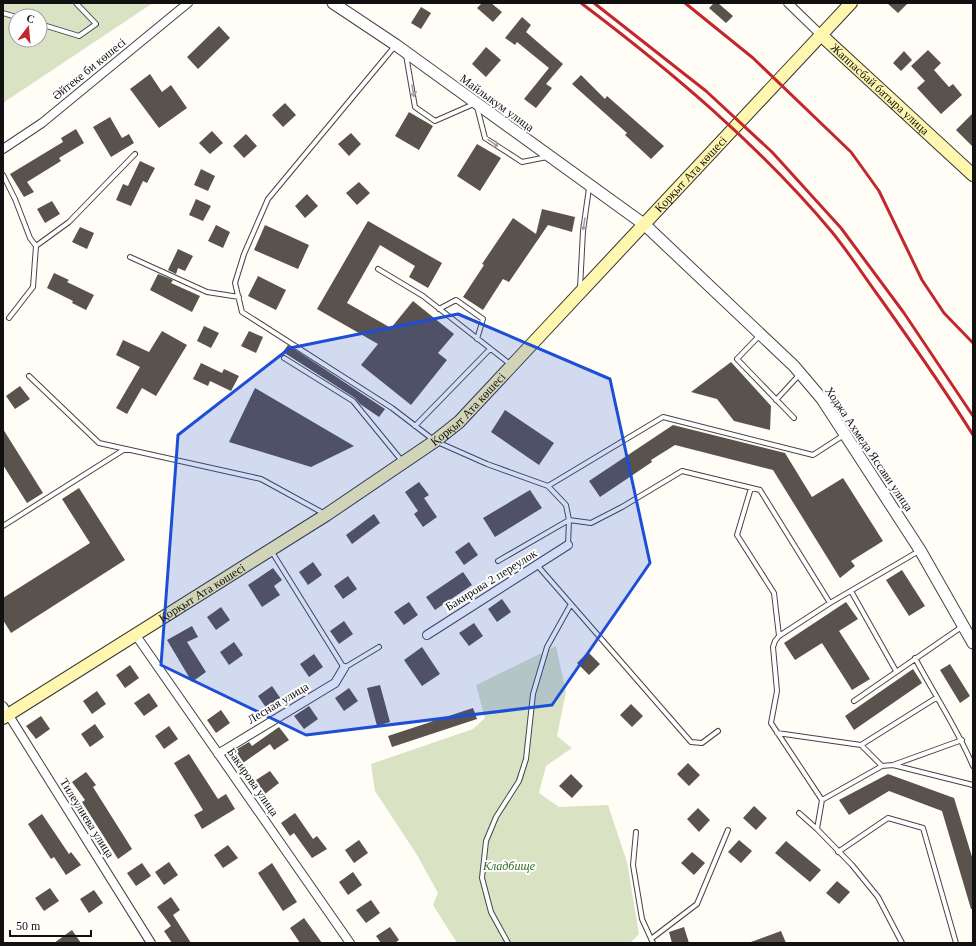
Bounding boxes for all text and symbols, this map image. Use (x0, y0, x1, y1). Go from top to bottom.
north arrow (8, 8, 48, 48)
text: С (25, 12, 36, 25)
street label: Әйтеке би көшесі (49, 35, 129, 103)
street label: Жаппасбай батыра улица (828, 41, 932, 138)
street label: Майлыкум улица (457, 71, 537, 135)
one-way arrow (409, 85, 417, 98)
street label: Қорқыт Ата көшесі (652, 133, 730, 215)
one-way arrow (487, 139, 498, 147)
one-way arrow (580, 217, 588, 230)
street label: Қорқыт Ата көшесі (428, 369, 509, 449)
street label: Ходжа Ахмеда Яссави улица (822, 384, 916, 514)
street label: Бакирова 2 переулок (443, 546, 540, 614)
street label: Қорқыт Ата көшесі (156, 560, 248, 625)
street label: Лесная улица (245, 679, 312, 727)
street label: Бакирова улица (224, 745, 282, 819)
street label: Тилеулиева улица (57, 776, 117, 861)
park label: Кладбище (482, 859, 536, 873)
scale bar (10, 912, 91, 938)
text: 50 m (16, 919, 41, 933)

